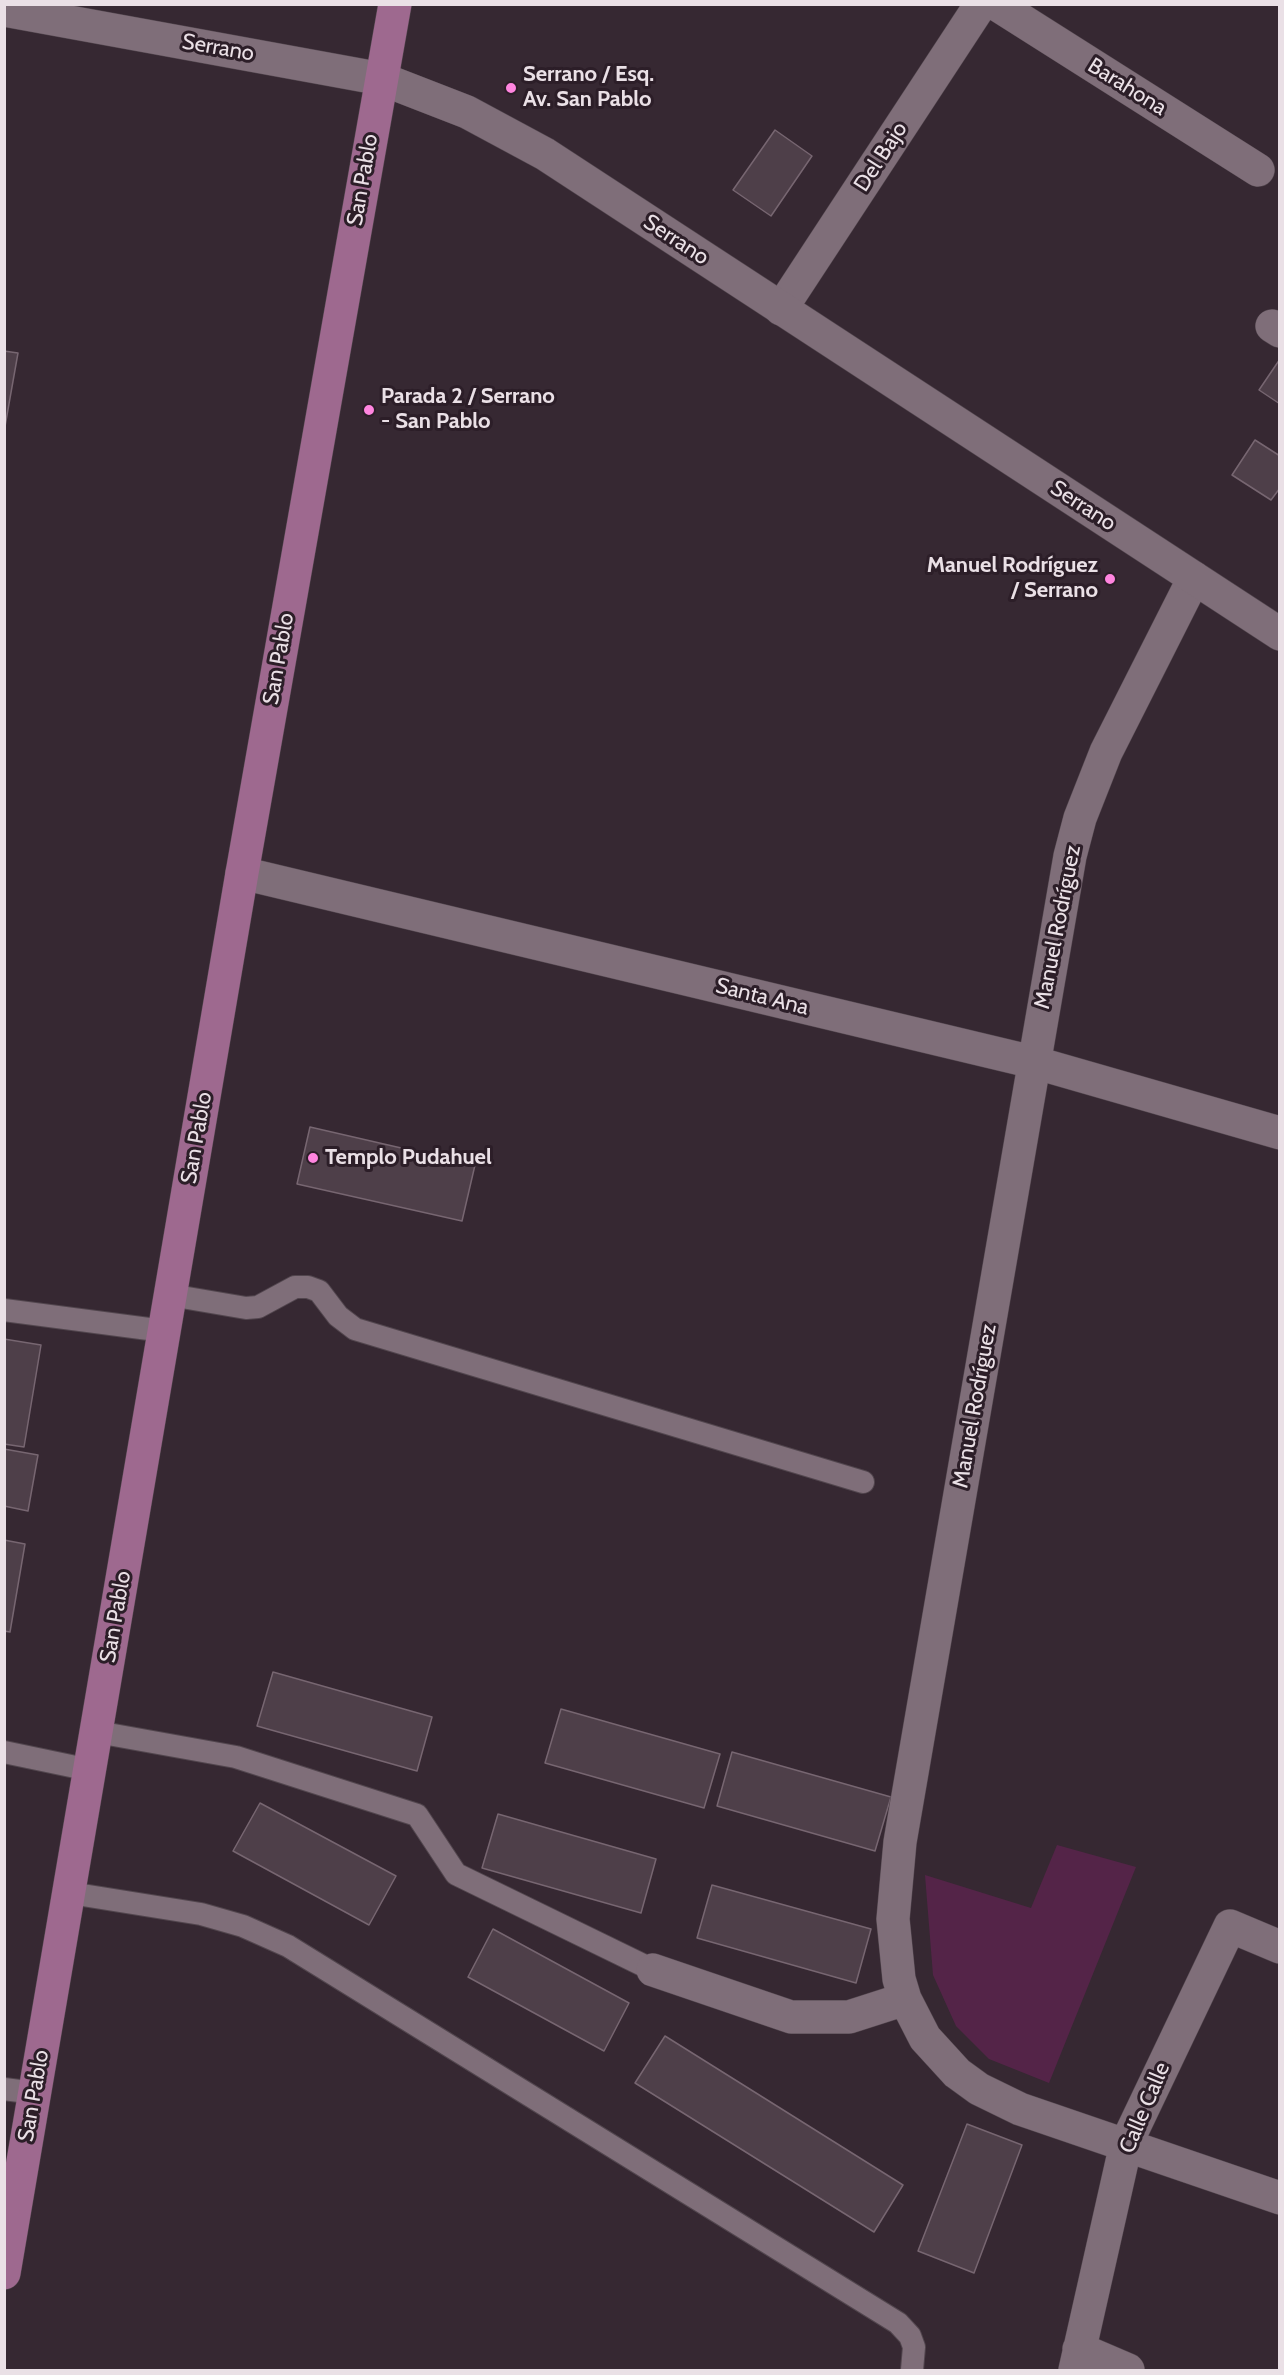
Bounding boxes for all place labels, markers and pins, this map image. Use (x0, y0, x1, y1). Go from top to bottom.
place label: Serrano / Esq. Av. San Pablo (523, 62, 654, 113)
marker: Serrano / Esq. Av. San Pablo (504, 81, 518, 95)
place label: Parada 2 / Serrano - San Pablo (381, 384, 555, 436)
marker: Parada 2 / Serrano - San Pablo (362, 403, 376, 417)
place label: Manuel Rodríguez / Serrano (927, 553, 1098, 604)
marker: Manuel Rodríguez / Serrano (1103, 572, 1117, 586)
place label: Templo Pudahuel (325, 1145, 492, 1171)
marker: Templo Pudahuel (306, 1151, 320, 1165)

